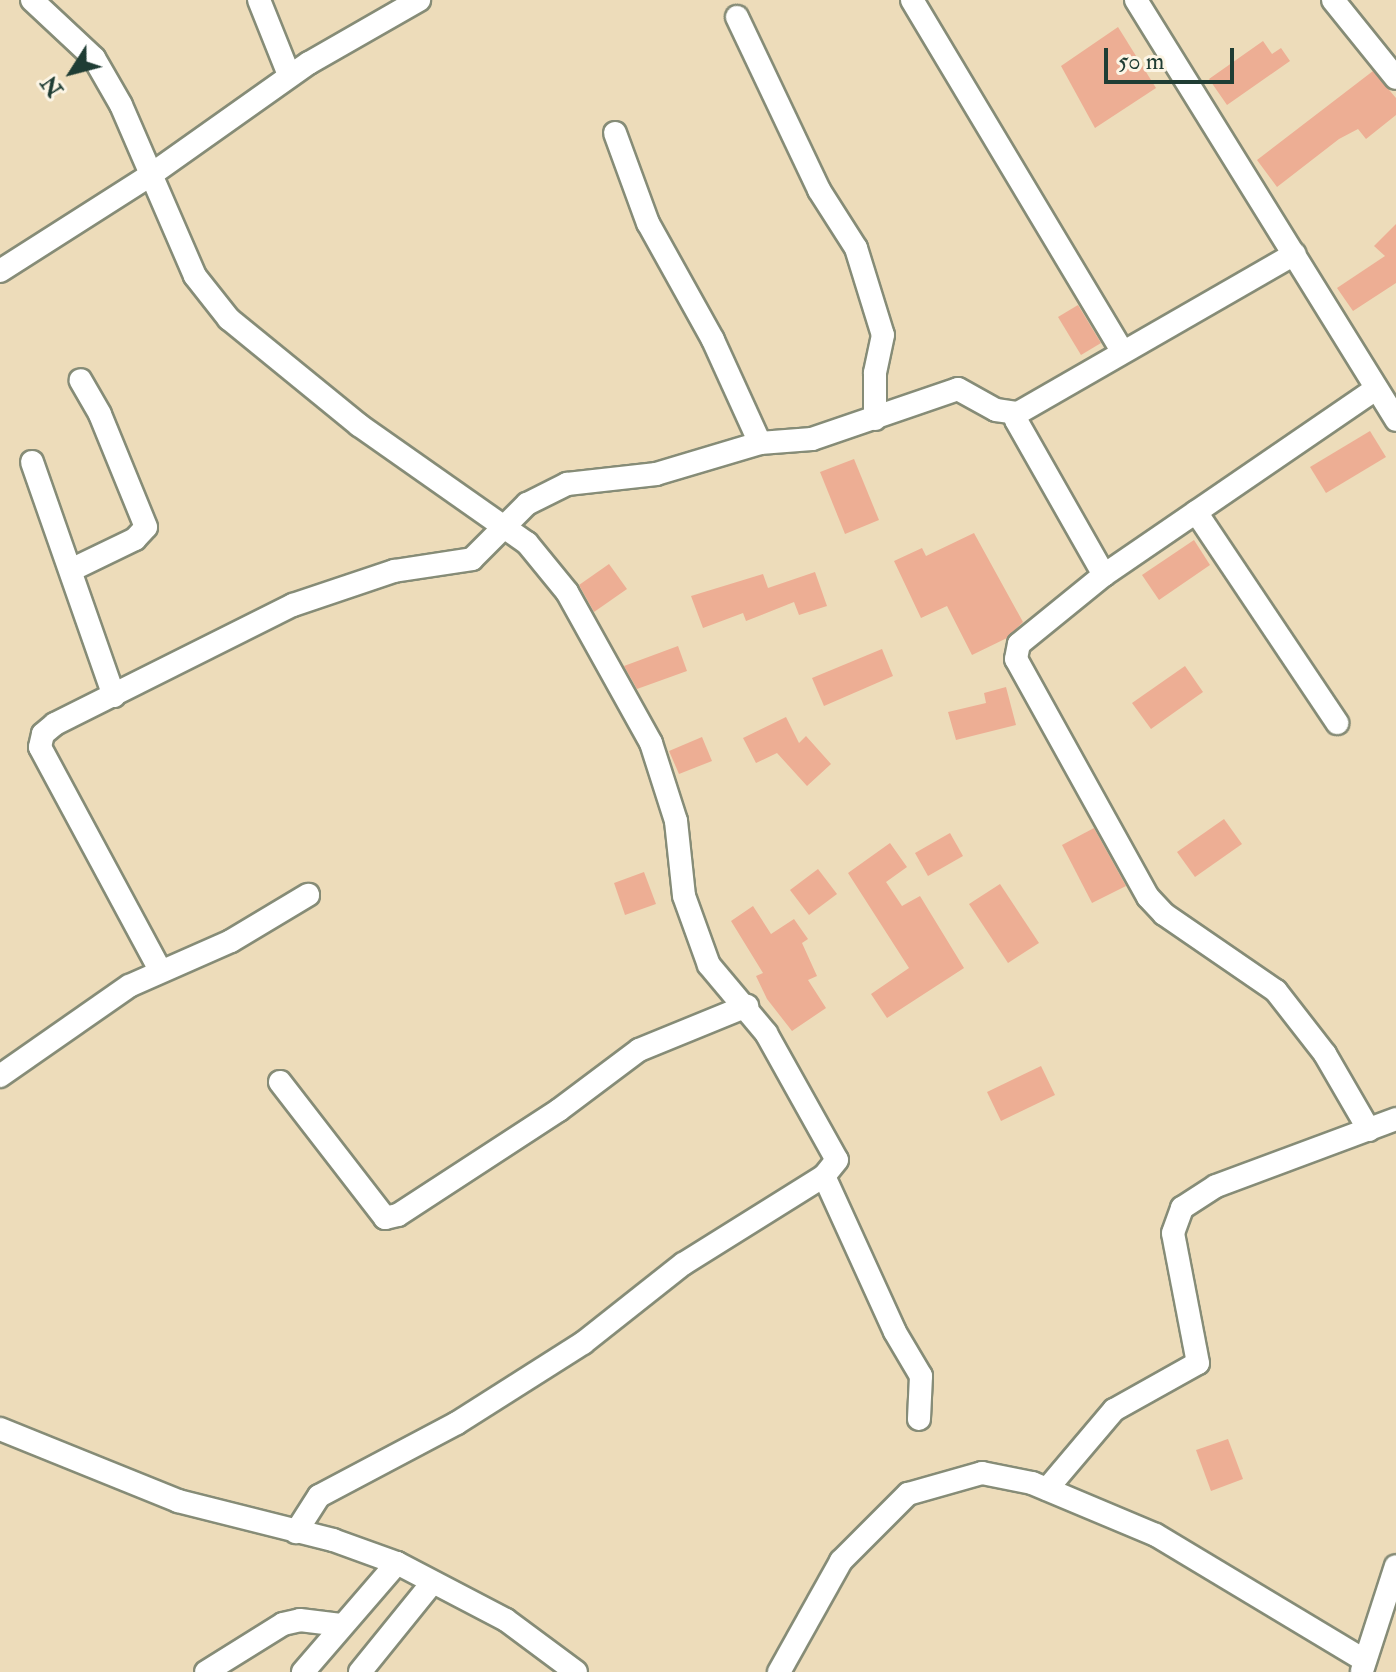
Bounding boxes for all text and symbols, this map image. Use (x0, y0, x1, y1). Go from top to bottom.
north arrow (32, 32, 112, 112)
scale bar (1108, 32, 1238, 82)
text: 50 m (1118, 46, 1164, 77)
text: N (35, 70, 70, 102)

